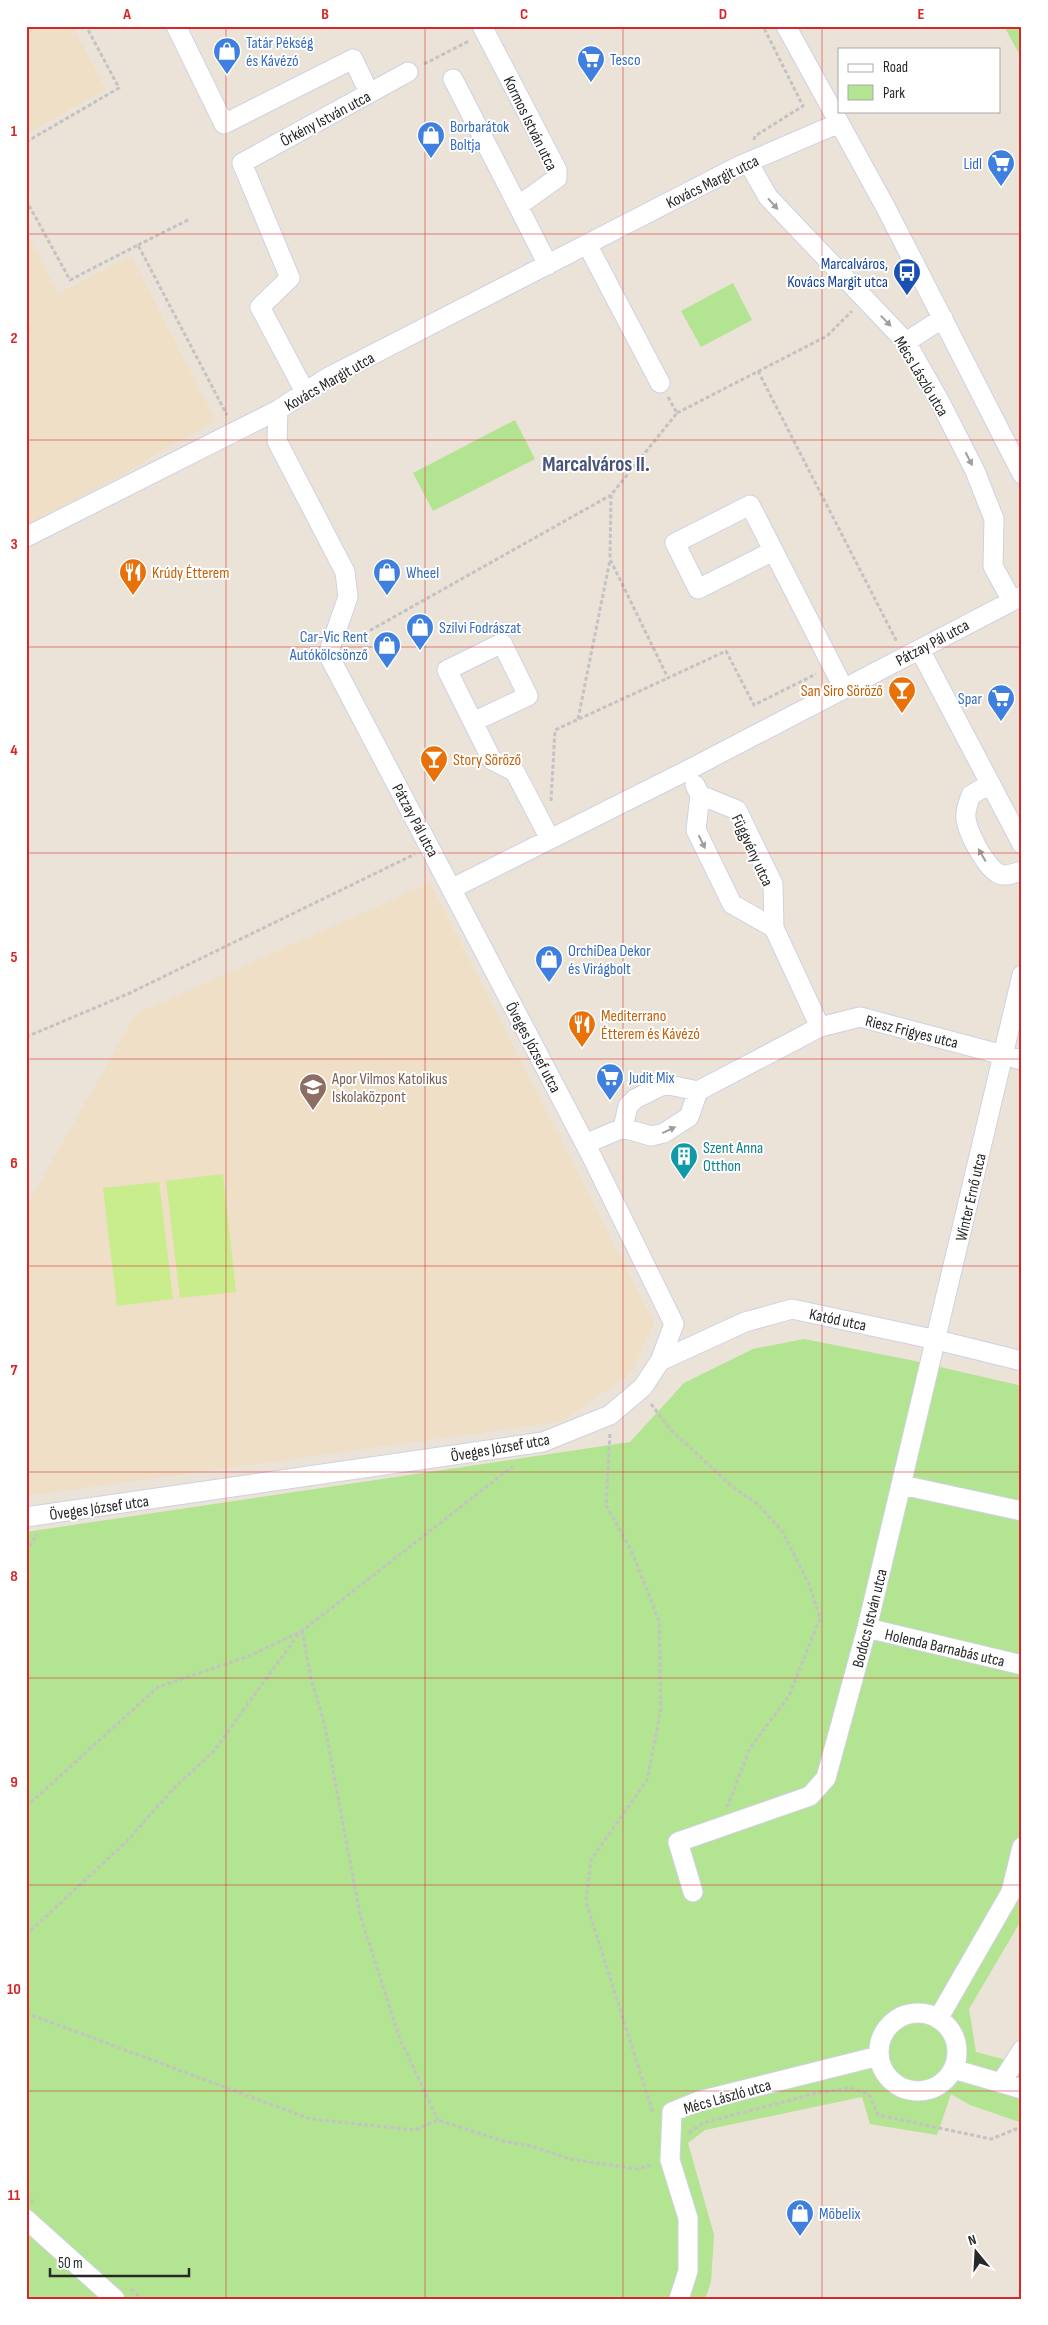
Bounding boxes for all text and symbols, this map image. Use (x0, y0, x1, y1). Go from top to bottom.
text: A (122, 5, 131, 24)
text: B (321, 5, 329, 24)
text: C (520, 5, 528, 24)
text: D (719, 5, 727, 24)
text: E (918, 5, 925, 24)
place label: Tatár Pékség és Kávézó (246, 34, 313, 71)
shop icon: Tatár Pékség és Kávézó (212, 36, 242, 75)
supermarket icon: Tesco (576, 44, 606, 83)
legend (838, 48, 1000, 112)
place label: Tesco (610, 51, 641, 70)
text: Road (883, 58, 908, 77)
street label: Kormos István utca (499, 73, 561, 174)
text: Park (883, 84, 905, 103)
street label: Örkény István utca (277, 88, 374, 151)
place label: Borbarátok Boltja (450, 118, 509, 155)
shop icon: Borbarátok Boltja (416, 120, 446, 159)
text: 1 (11, 122, 18, 141)
supermarket icon: Lidl (986, 148, 1016, 187)
street label: Kovács Margit utca (663, 152, 762, 213)
place label: Lidl (963, 155, 982, 174)
one-way arrow (768, 197, 779, 210)
place label: Marcalváros, Kovács Margit utca (787, 255, 888, 292)
bus stop icon: Marcalváros, Kovács Margit utca (892, 257, 922, 296)
one-way arrow (880, 315, 892, 327)
text: 2 (10, 329, 18, 348)
street label: Mécs László utca (889, 333, 952, 420)
street label: Kovács Margit utca (281, 349, 378, 416)
district label: Marcalváros II. (542, 452, 650, 477)
one-way arrow (965, 452, 973, 467)
text: 3 (10, 535, 18, 554)
restaurant icon: Krúdy Étterem (118, 557, 148, 596)
shop icon: Wheel (372, 557, 402, 596)
place label: Krúdy Étterem (152, 564, 230, 583)
place label: Wheel (406, 564, 439, 583)
shop icon: Szilvi Fodrászat (405, 612, 435, 651)
street label: Pátzay Pál utca (893, 616, 973, 671)
place label: Szilvi Fodrászat (439, 619, 521, 638)
place label: Car-Vic Rent Autókölcsönző (289, 628, 368, 665)
shop icon: Car-Vic Rent Autókölcsönző (372, 630, 402, 669)
bar icon: San Siro Söröző (887, 675, 917, 714)
place label: San Siro Söröző (801, 682, 883, 701)
supermarket icon: Spar (986, 683, 1016, 722)
place label: Spar (958, 690, 982, 709)
text: 4 (10, 741, 18, 760)
bar icon: Story Söröző (419, 744, 449, 783)
place label: Story Söröző (453, 751, 521, 770)
street label: Pátzay Pál utca (387, 781, 442, 861)
street label: Függvény utca (727, 812, 777, 890)
one-way arrow (698, 835, 706, 849)
one-way arrow (978, 849, 987, 862)
place label: OrchiDea Dekor és Virágbolt (568, 942, 651, 979)
shop icon: OrchiDea Dekor és Virágbolt (534, 944, 564, 983)
text: 5 (10, 948, 18, 967)
street label: Öveges József utca (501, 999, 565, 1096)
place label: Mediterrano Étterem és Kávézó (601, 1007, 700, 1044)
restaurant icon: Mediterrano Étterem és Kávézó (567, 1009, 597, 1048)
street label: Riesz Frigyes utca (863, 1012, 960, 1053)
supermarket icon: Judit Mix (595, 1062, 625, 1101)
place label: Judit Mix (628, 1069, 675, 1088)
place label: Apor Vilmos Katolikus Iskolaközpont (331, 1070, 448, 1107)
school or university icon: Apor Vilmos Katolikus Iskolaközpont (298, 1072, 328, 1111)
one-way arrow (662, 1126, 676, 1134)
place label: Szent Anna Otthon (703, 1139, 763, 1176)
building icon: Szent Anna Otthon (669, 1141, 699, 1180)
street label: Winter Ernő utca (952, 1152, 991, 1243)
text: 6 (10, 1154, 18, 1173)
street label: Katód utca (807, 1305, 868, 1336)
text: 7 (11, 1361, 18, 1380)
street label: Öveges József utca (449, 1430, 551, 1467)
street label: Öveges József utca (48, 1492, 150, 1525)
text: 8 (10, 1567, 18, 1586)
street label: Bodócs István utca (849, 1567, 892, 1670)
street label: Holenda Barnabás utca (883, 1625, 1006, 1671)
text: 9 (10, 1773, 18, 1792)
text: 10 (7, 1980, 21, 1999)
street label: Mécs László utca (682, 2076, 773, 2119)
text: 11 (8, 2186, 21, 2205)
shop icon: Möbelix (785, 2198, 815, 2237)
place label: Möbelix (819, 2205, 861, 2224)
north arrow (950, 2228, 1000, 2278)
text: N (966, 2231, 978, 2249)
scale bar (50, 2245, 189, 2277)
text: 50 m (58, 2254, 83, 2273)

